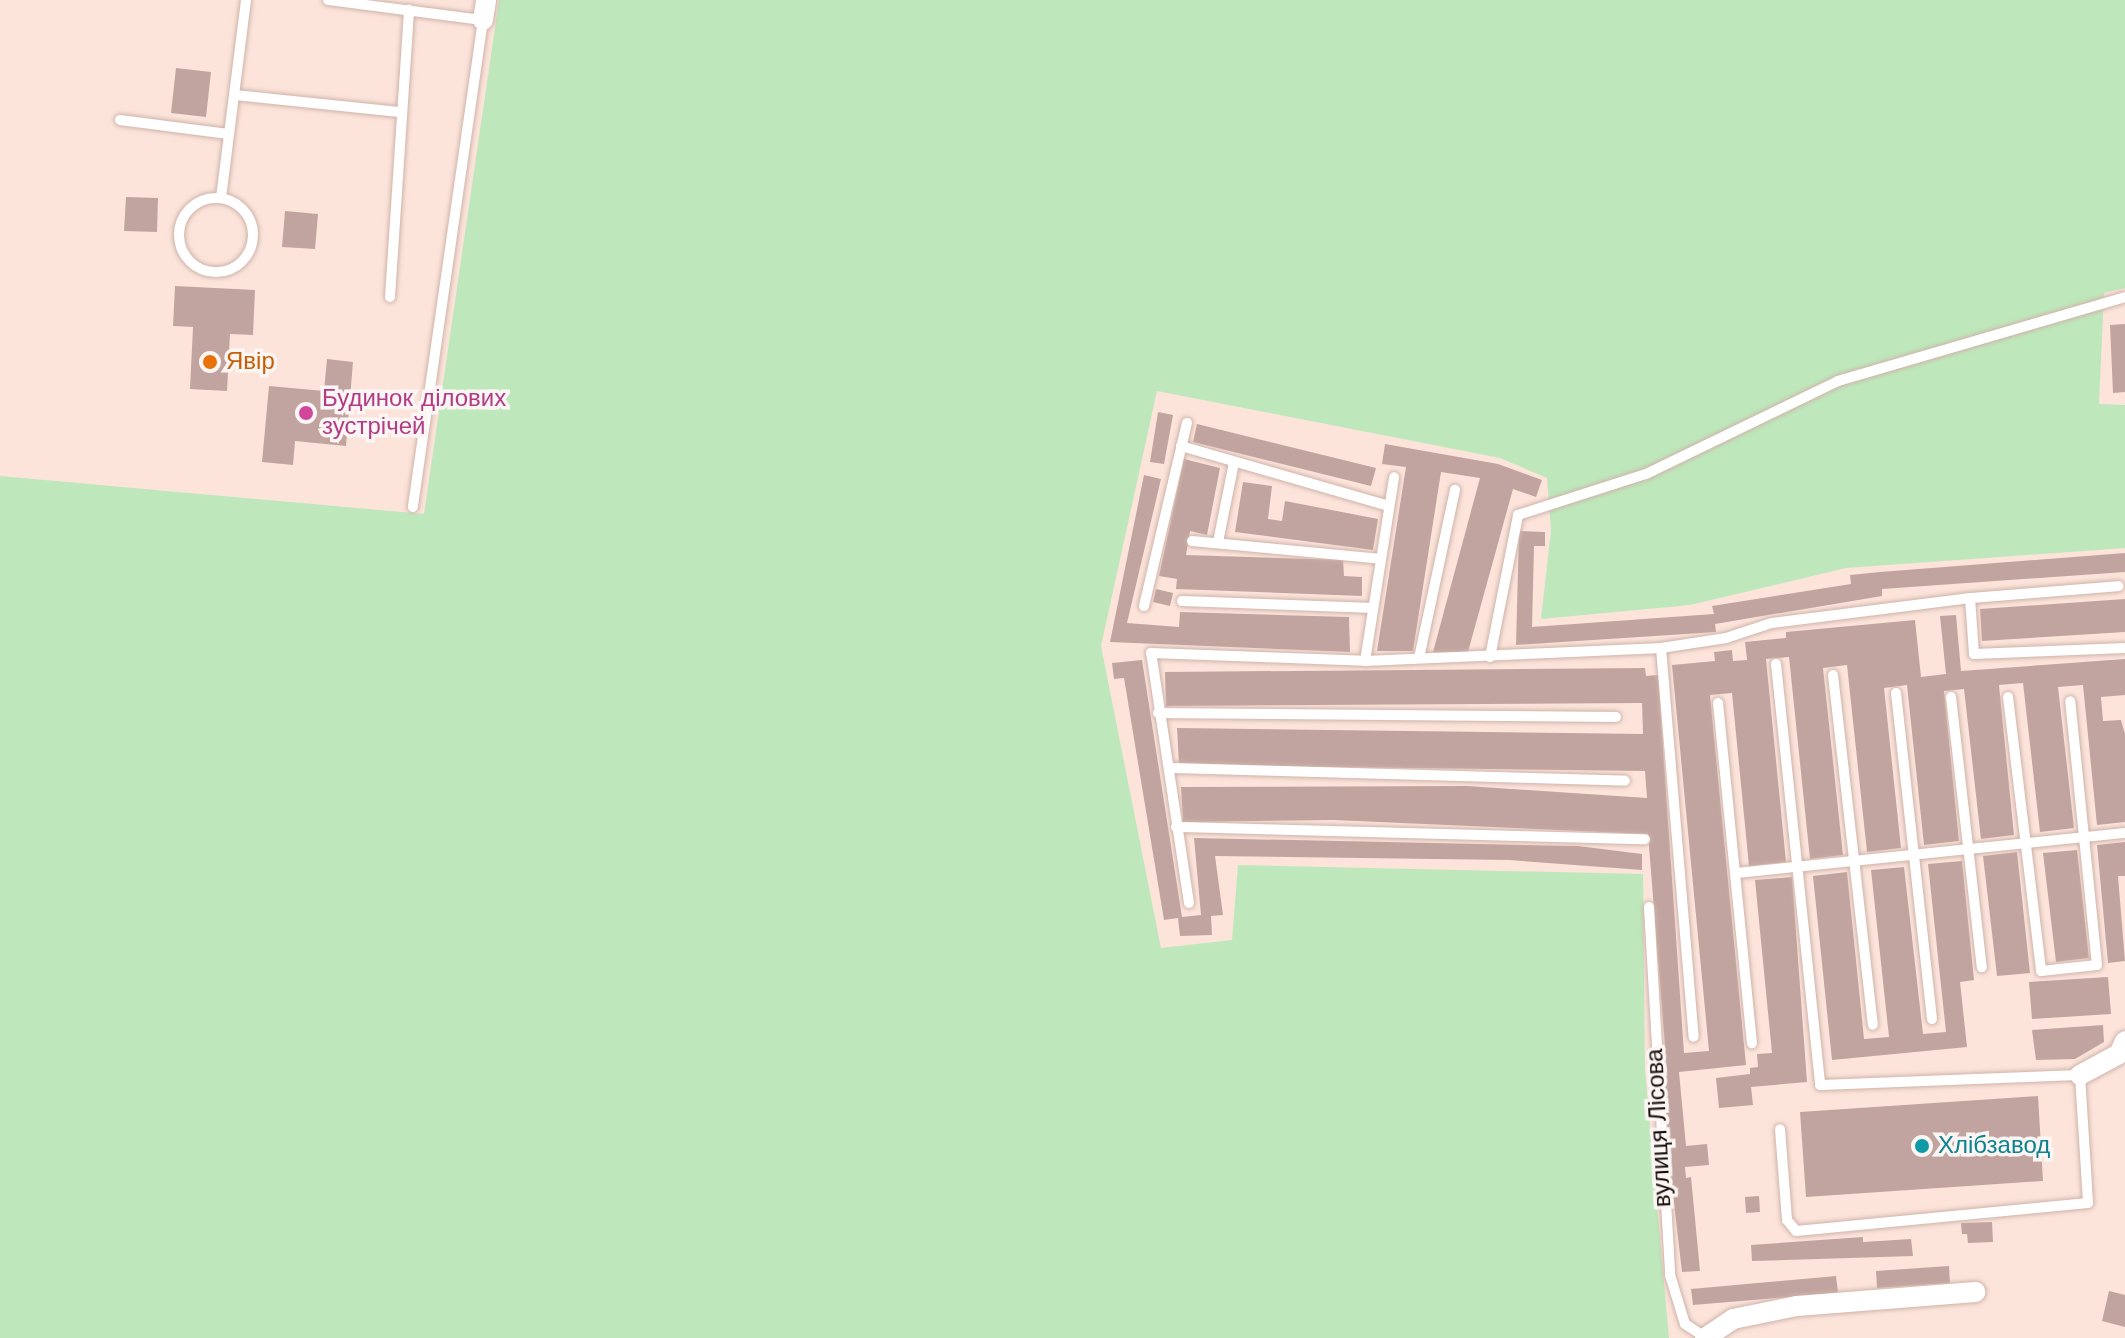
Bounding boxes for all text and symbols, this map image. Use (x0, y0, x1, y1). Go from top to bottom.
place label: Явір (226, 348, 275, 376)
marker: Явір (201, 353, 219, 371)
place label: Будинок ділових зустрічей (322, 385, 506, 441)
marker: Будинок ділових зустрічей (297, 404, 315, 422)
street label: вулиця Лісова (1640, 1048, 1678, 1208)
place label: Хлібзавод (1938, 1132, 2050, 1160)
marker: Хлібзавод (1913, 1137, 1931, 1155)

